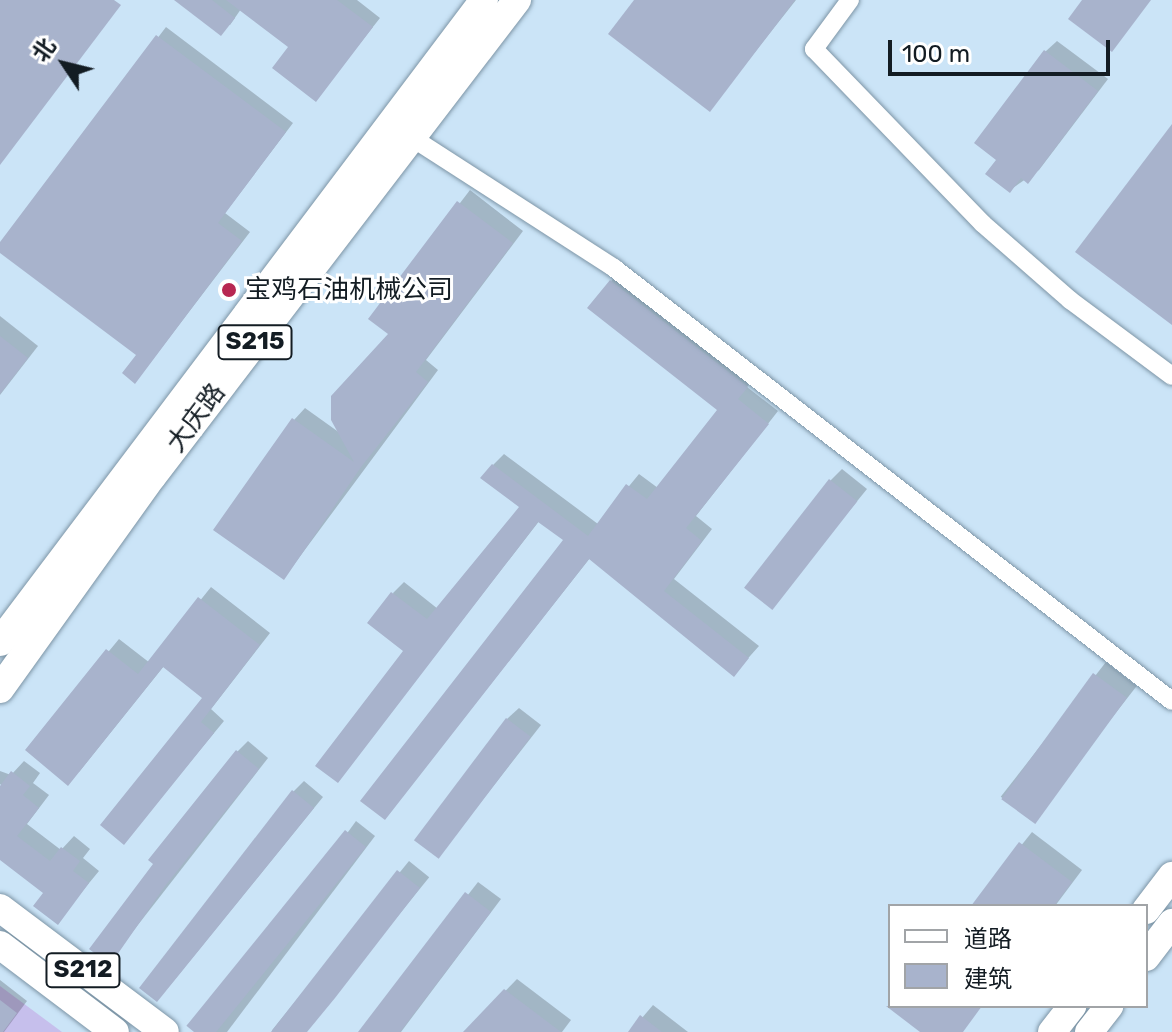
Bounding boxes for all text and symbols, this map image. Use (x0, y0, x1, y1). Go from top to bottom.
north arrow (24, 24, 104, 104)
scale bar (892, 24, 1114, 74)
text: 北 (27, 33, 61, 67)
text: 100 m (902, 40, 970, 68)
place label: 宝鸡石油机械公司 (245, 274, 453, 306)
marker: 宝鸡石油机械公司 (220, 281, 238, 299)
road number: S215 (217, 322, 293, 362)
street label: 大庆路 (160, 377, 232, 459)
legend (888, 904, 1148, 1008)
text: 道路 (964, 925, 1012, 953)
road number: S212 (45, 950, 121, 990)
text: 建筑 (964, 965, 1012, 993)

